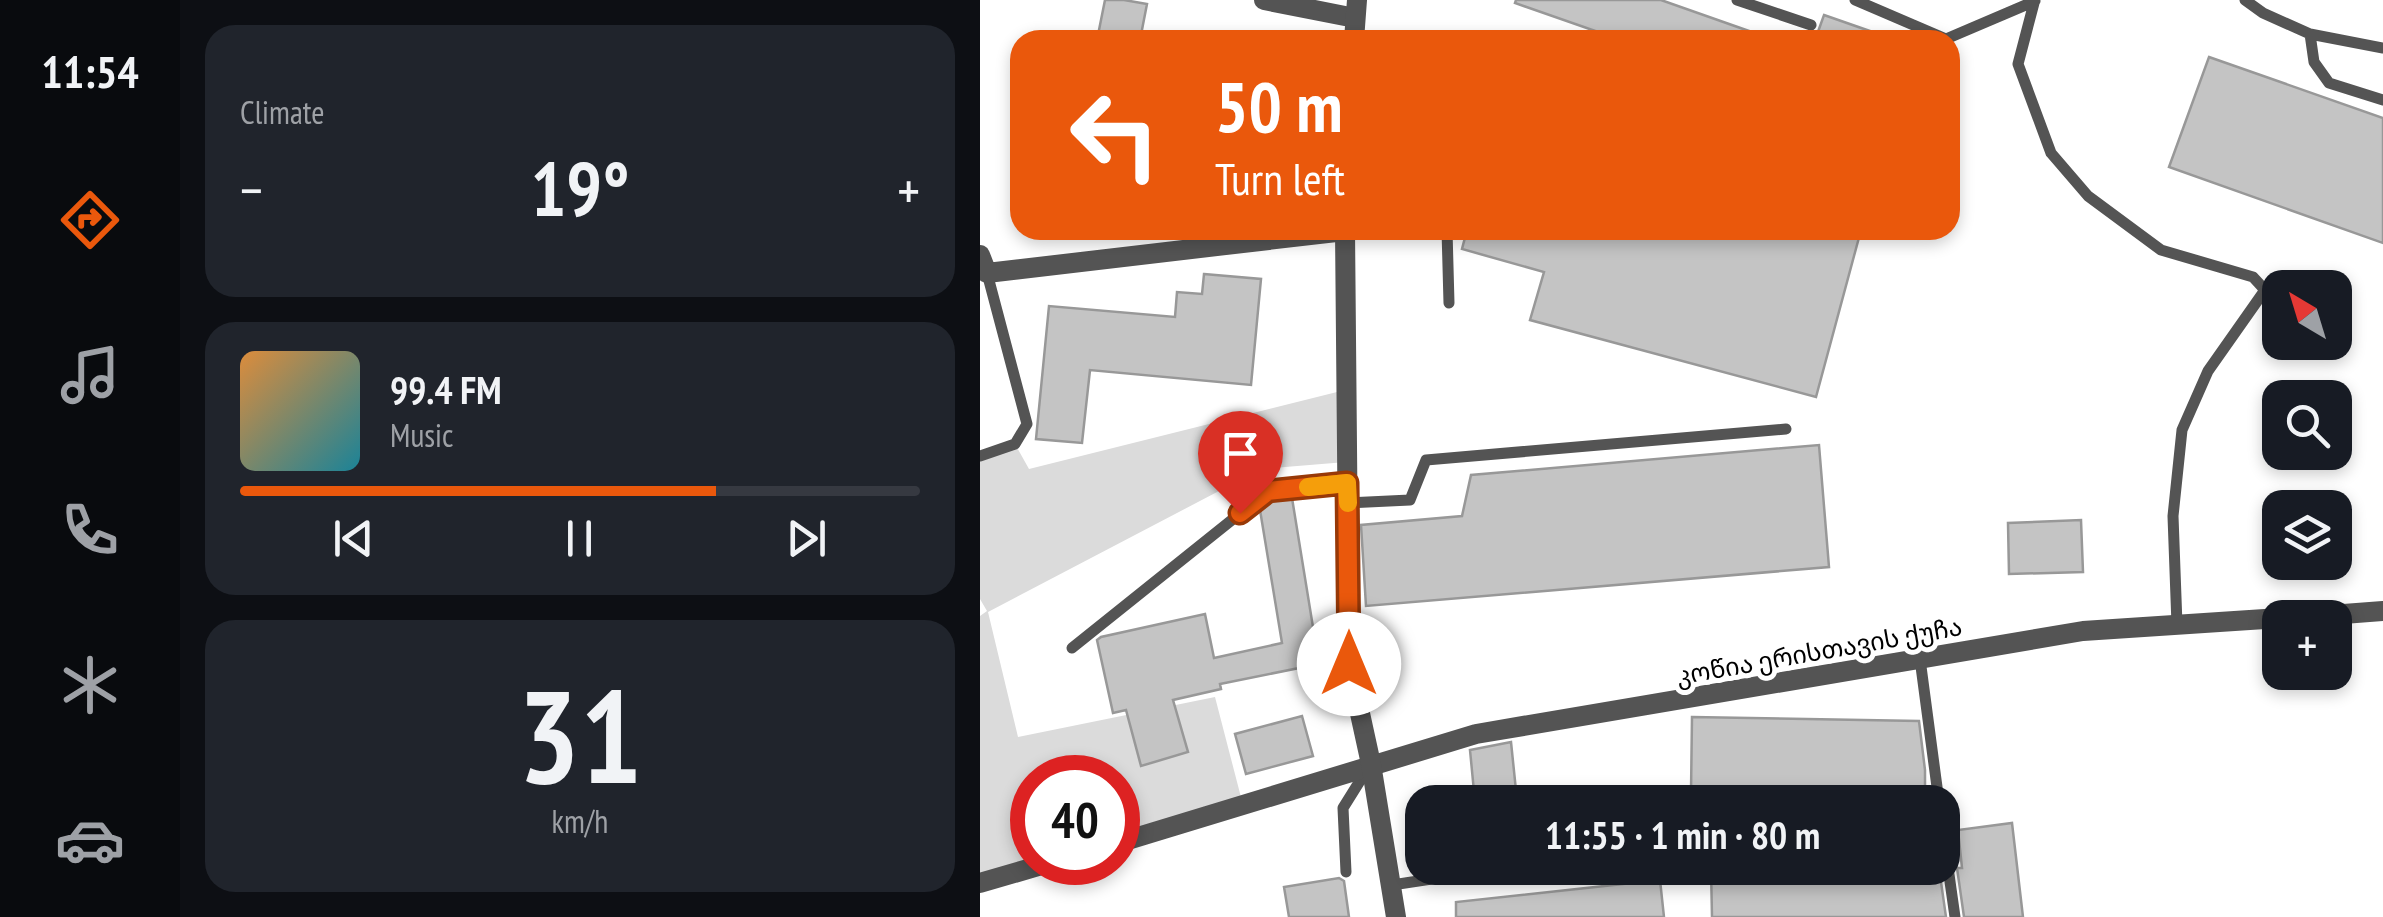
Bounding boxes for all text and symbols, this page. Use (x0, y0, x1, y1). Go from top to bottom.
text: 11:54 (41, 42, 139, 100)
text: 50 m (1215, 61, 1343, 151)
icon: left (1050, 70, 1180, 200)
text: Climate (240, 91, 324, 133)
text: 19° (530, 140, 630, 237)
text: Turn left (1215, 149, 1345, 207)
text: − (240, 154, 263, 225)
text: + (897, 154, 920, 225)
icon: directions (55, 185, 125, 255)
north arrow (2262, 270, 2352, 360)
map controls (2262, 270, 2352, 690)
icon: music (55, 340, 125, 410)
text: 99.4 FM (390, 365, 502, 414)
button: search (2262, 380, 2352, 470)
pin (1198, 411, 1283, 514)
text: Music (390, 414, 453, 456)
icon: arrive (1213, 426, 1268, 481)
button: layers (2262, 490, 2352, 580)
icon: phone (55, 495, 125, 565)
icon: previous (326, 511, 381, 566)
icon: pause (552, 511, 607, 566)
icon: next (779, 511, 834, 566)
button: + (2262, 600, 2352, 690)
street label: კოწია ერისთავის ქუჩა (1674, 610, 1964, 692)
position arrow (1297, 612, 1401, 716)
icon: climate (55, 650, 125, 720)
text: 31 (518, 651, 642, 819)
speed limit sign: 40 (1010, 755, 1140, 885)
text: km/h (552, 800, 608, 842)
icon: car (55, 805, 125, 875)
text: 11:55 · 1 min · 80 m (1545, 810, 1820, 859)

